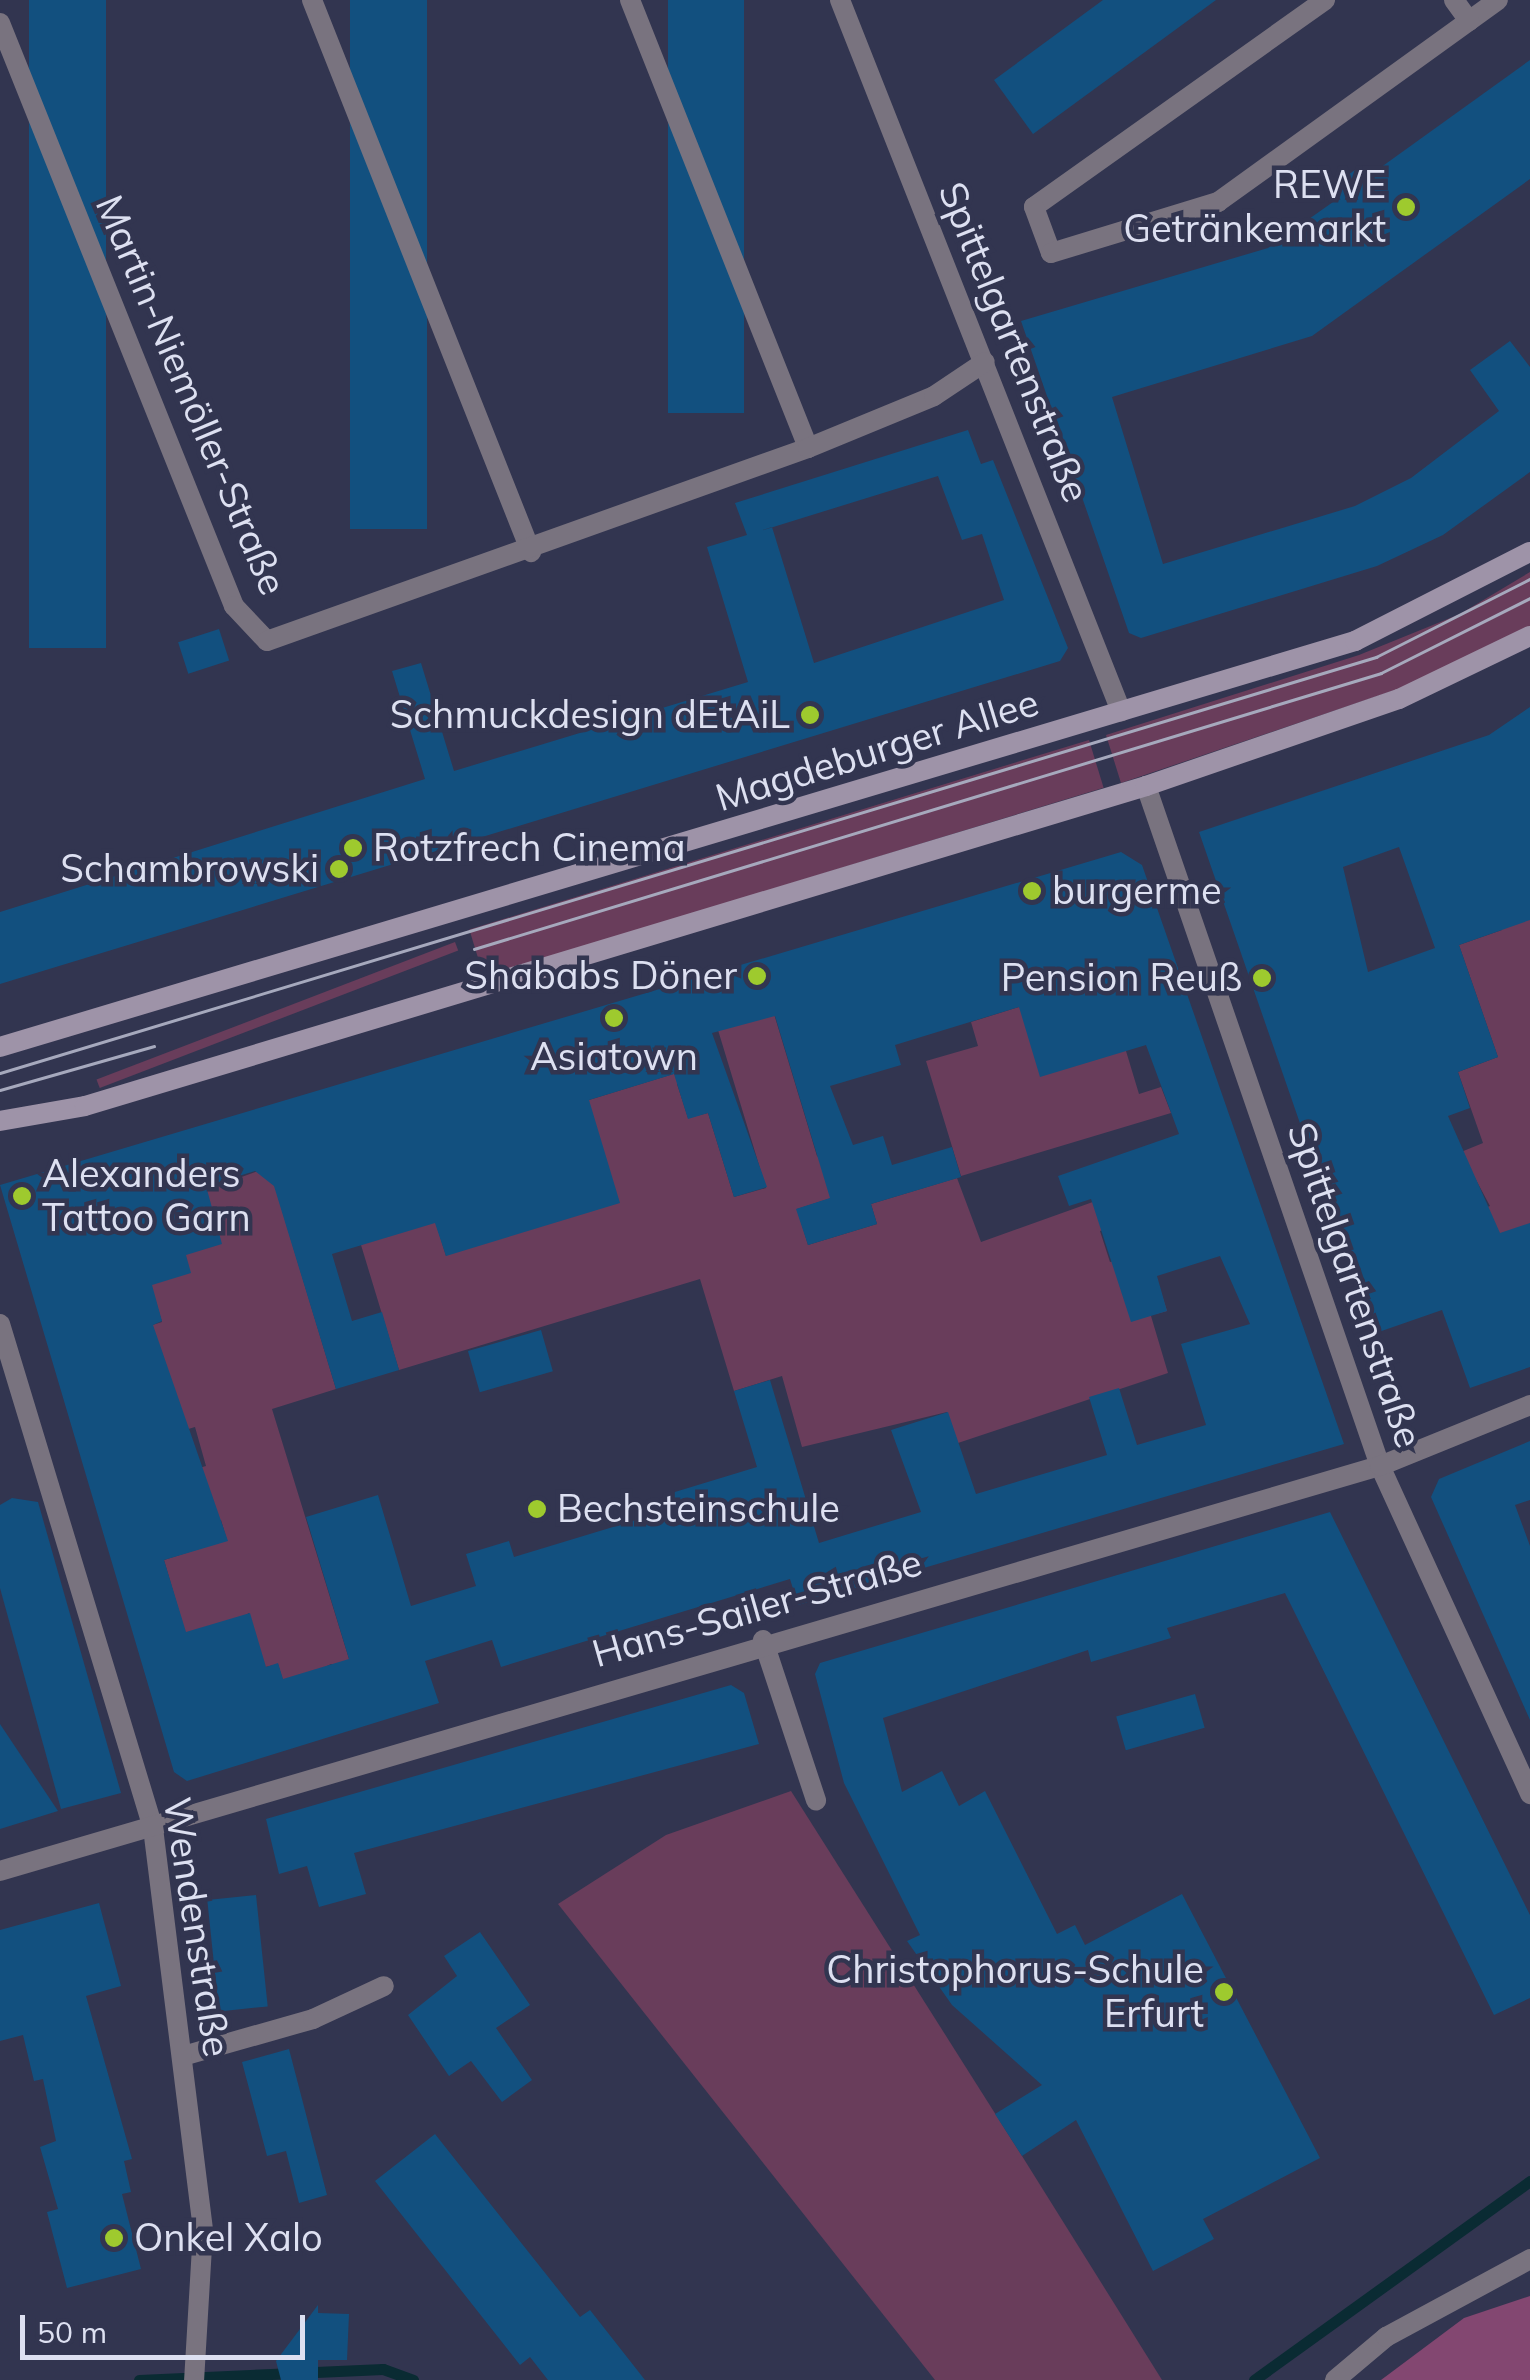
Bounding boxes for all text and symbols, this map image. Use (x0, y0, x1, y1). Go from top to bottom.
place label: REWE Getränkemarkt (1123, 162, 1386, 252)
street label: Spittelgartenstraße (929, 175, 1099, 509)
street label: Martin-Niemöller-Straße (86, 188, 296, 602)
marker: REWE Getränkemarkt (1395, 196, 1417, 218)
street label: Magdeburger Allee (710, 679, 1044, 821)
place label: Schmuckdesign dEtAiL (390, 692, 790, 738)
marker: Schmuckdesign dEtAiL (799, 704, 821, 726)
place label: Rotzfrech Cinema (373, 825, 686, 871)
marker: Rotzfrech Cinema (342, 837, 364, 859)
place label: Schambrowski (60, 846, 319, 892)
marker: Schambrowski (328, 858, 350, 880)
place label: burgerme (1052, 868, 1222, 914)
marker: burgerme (1021, 880, 1043, 902)
place label: Shababs Döner (464, 953, 737, 999)
place label: Pension Reuß (1001, 955, 1242, 1001)
marker: Shababs Döner (746, 965, 768, 987)
marker: Pension Reuß (1251, 967, 1273, 989)
marker: Asiatown (603, 1007, 625, 1029)
place label: Asiatown (530, 1034, 698, 1080)
street label: Spittelgartenstraße (1278, 1116, 1432, 1454)
place label: Alexanders Tattoo Garn (42, 1151, 251, 1240)
marker: Alexanders Tattoo Garn (11, 1185, 33, 1207)
place label: Bechsteinschule (557, 1486, 840, 1532)
marker: Bechsteinschule (526, 1498, 548, 1520)
street label: Hans-Sailer-Straße (587, 1539, 927, 1677)
street label: Wendenstraße (154, 1794, 240, 2060)
place label: Christophorus-Schule Erfurt (826, 1947, 1204, 2036)
marker: Christophorus-Schule Erfurt (1213, 1981, 1235, 2003)
place label: Onkel Xalo (134, 2215, 323, 2261)
marker: Onkel Xalo (103, 2227, 125, 2249)
scale bar (25, 2295, 310, 2357)
text: 50 m (37, 2313, 107, 2351)

